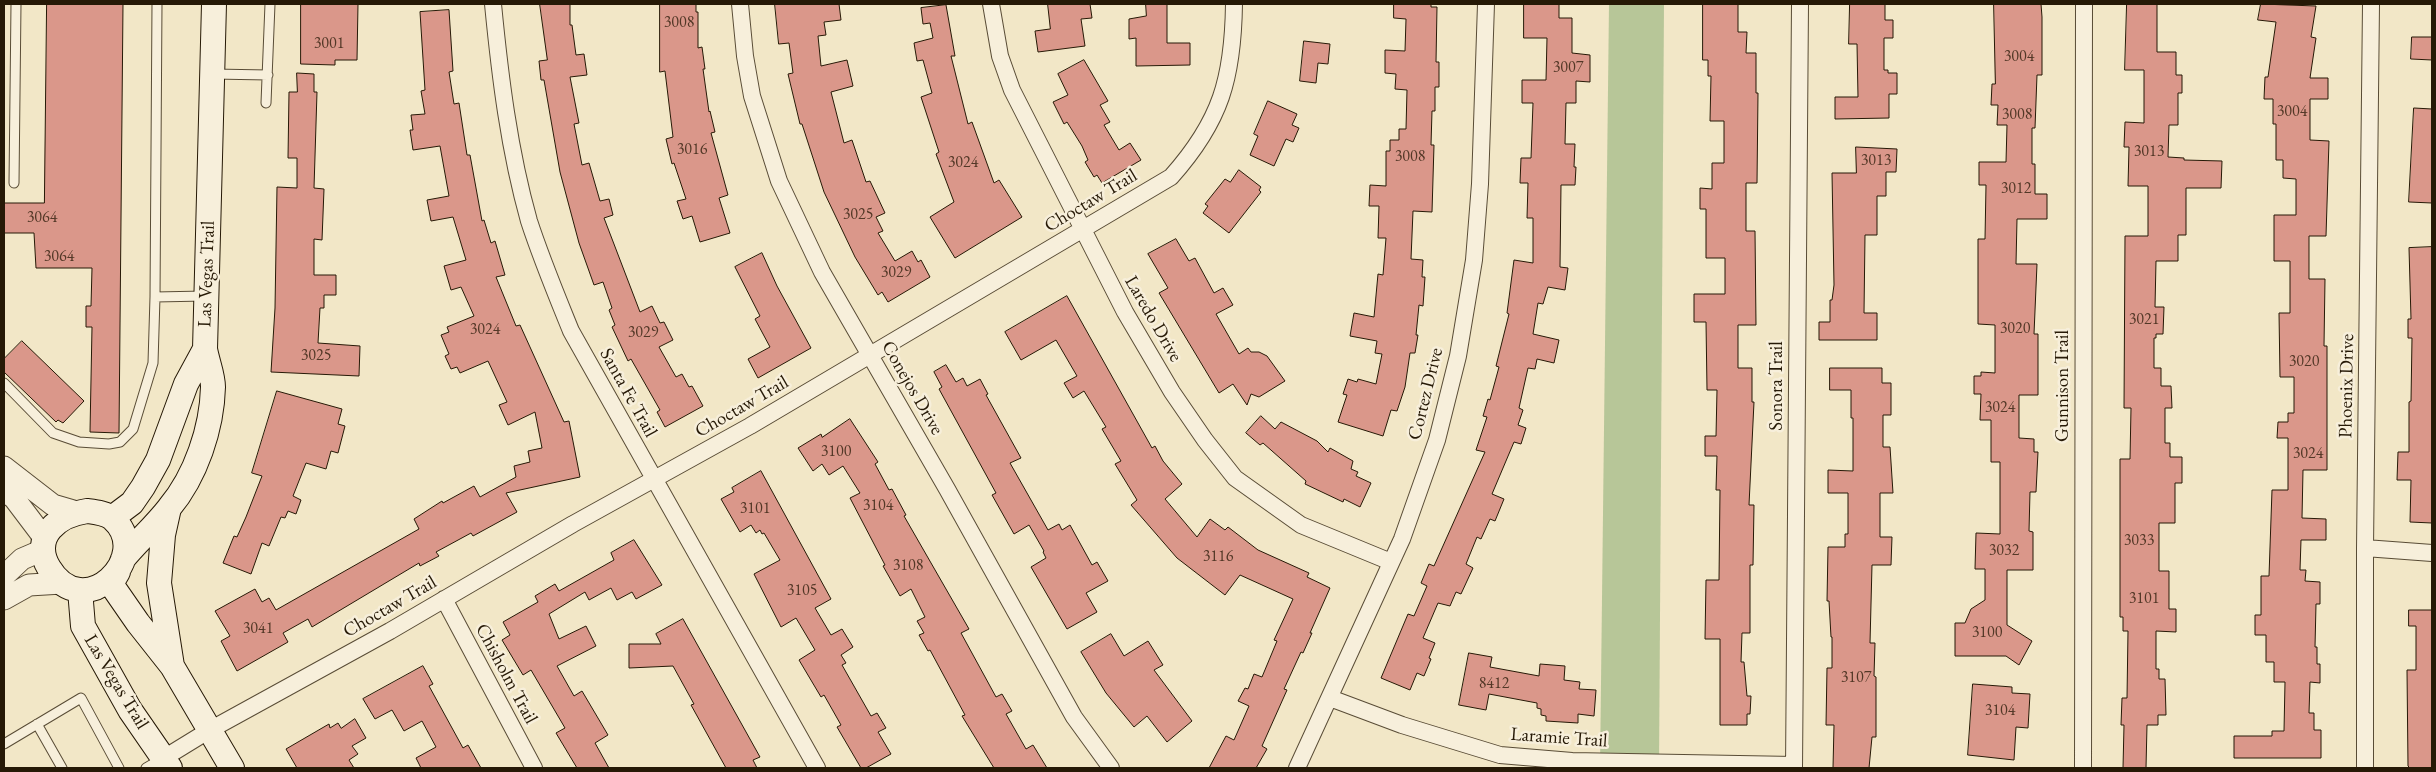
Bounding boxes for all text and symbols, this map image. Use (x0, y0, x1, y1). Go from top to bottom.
house number: 3008 (664, 13, 694, 33)
house number: 3001 (314, 34, 344, 54)
house number: 3004 (2004, 47, 2034, 67)
house number: 3007 (1553, 58, 1583, 78)
house number: 3004 (2277, 102, 2307, 122)
house number: 3008 (2002, 105, 2032, 125)
house number: 3016 (677, 140, 707, 160)
house number: 3013 (2134, 142, 2164, 162)
house number: 3008 (1395, 147, 1425, 167)
house number: 3013 (1861, 151, 1891, 171)
house number: 3024 (948, 153, 978, 173)
street label: Choctaw Trail (1040, 164, 1142, 238)
house number: 3012 (2001, 179, 2031, 199)
house number: 3025 (843, 205, 873, 225)
house number: 3064 (27, 208, 57, 228)
street label: Las Vegas Trail (194, 220, 220, 328)
house number: 3064 (44, 247, 74, 267)
house number: 3029 (881, 263, 911, 283)
street label: Laredo Drive (1119, 272, 1187, 366)
house number: 3021 (2129, 310, 2159, 330)
house number: 3020 (2000, 319, 2030, 339)
house number: 3024 (470, 320, 500, 340)
house number: 3029 (628, 323, 658, 343)
street label: Gunnison Trail (2052, 330, 2074, 442)
street label: Phoenix Drive (2335, 334, 2359, 438)
street label: Conejos Drive (876, 337, 948, 439)
street label: Sonora Trail (1766, 341, 1788, 431)
street label: Santa Fe Trail (594, 345, 662, 441)
house number: 3025 (301, 346, 331, 366)
street label: Cortez Drive (1404, 346, 1448, 442)
house number: 3020 (2289, 352, 2319, 372)
street label: Choctaw Trail (691, 371, 793, 443)
house number: 3024 (1985, 398, 2015, 418)
house number: 3100 (821, 442, 851, 462)
house number: 3024 (2293, 444, 2323, 464)
house number: 3104 (863, 496, 893, 516)
house number: 3101 (740, 499, 770, 519)
house number: 3033 (2124, 531, 2154, 551)
house number: 3032 (1989, 541, 2019, 561)
house number: 3116 (1203, 547, 1233, 567)
house number: 3108 (893, 556, 923, 576)
street label: Choctaw Trail (339, 571, 441, 643)
house number: 3105 (787, 581, 817, 601)
house number: 3101 (2129, 589, 2159, 609)
house number: 3041 (243, 619, 273, 639)
street label: Chisholm Trail (470, 620, 542, 728)
house number: 3100 (1972, 623, 2002, 643)
street label: Las Vegas Trail (79, 630, 153, 734)
house number: 3107 (1841, 668, 1871, 688)
house number: 8412 (1479, 674, 1509, 694)
house number: 3104 (1985, 701, 2015, 721)
street label: Laramie Trail (1510, 723, 1608, 753)

